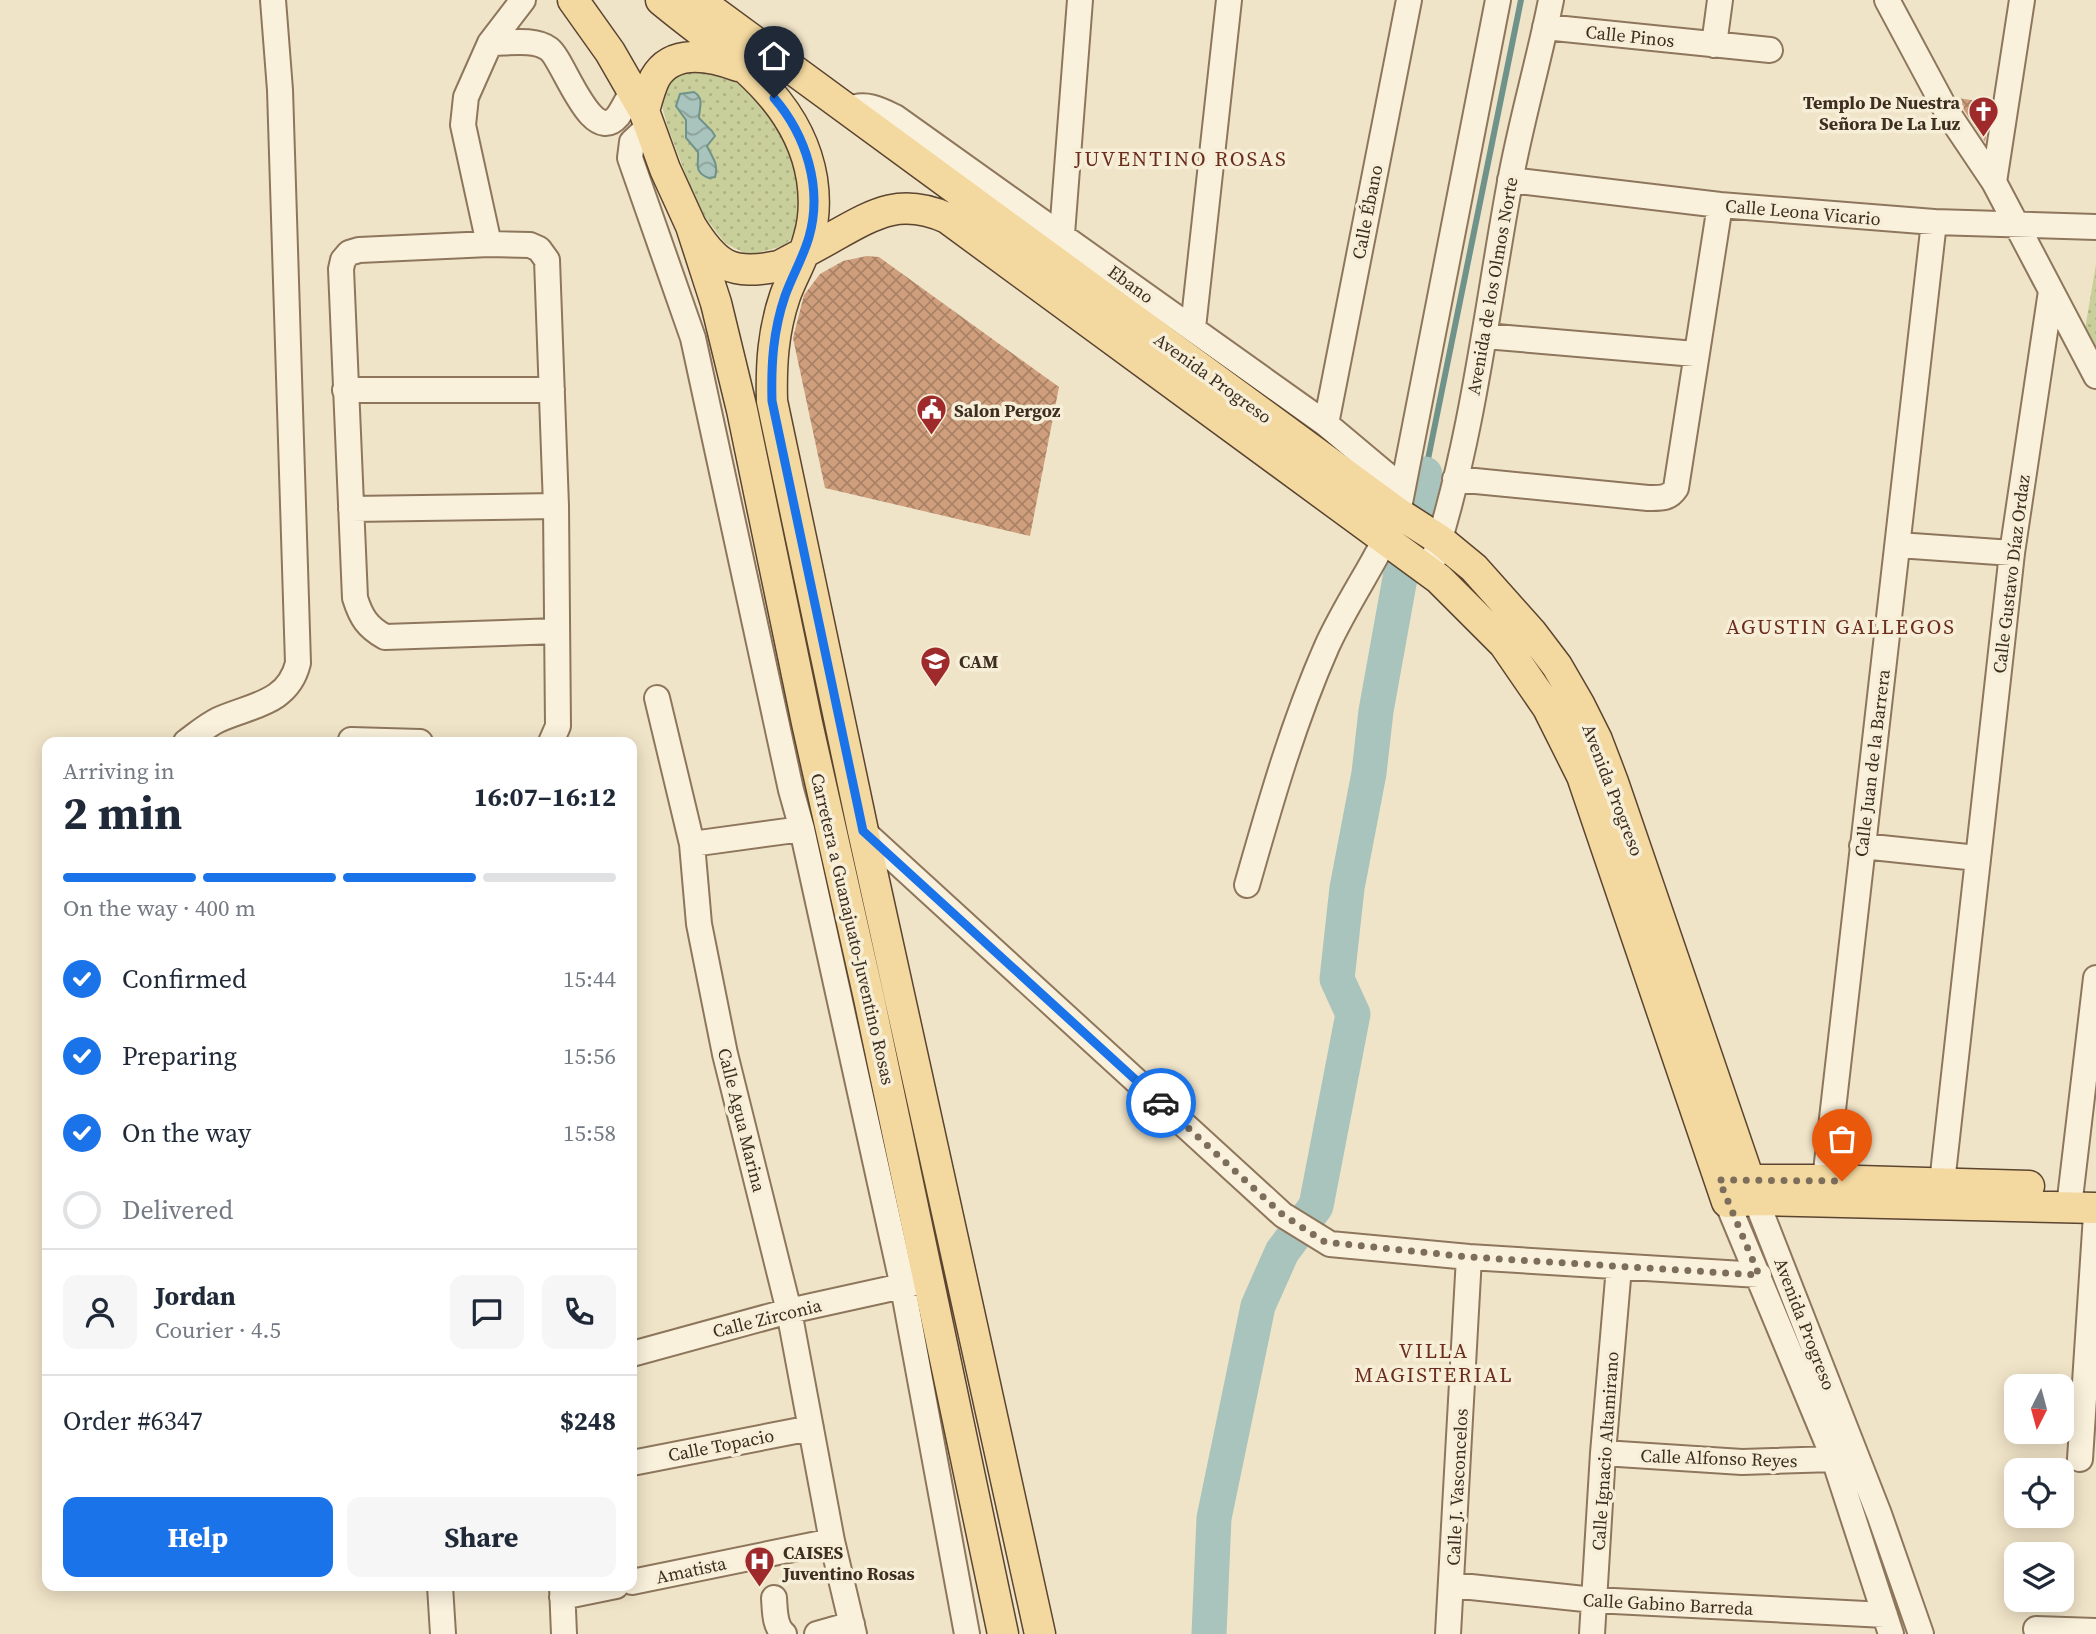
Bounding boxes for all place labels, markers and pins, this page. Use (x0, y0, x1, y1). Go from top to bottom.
pin (744, 26, 804, 98)
place label: Templo De Nuestra Señora De La Luz (1803, 90, 1961, 136)
church icon: Templo De Nuestra Señora De La Luz (1966, 95, 2000, 139)
public building icon: Salon Pergoz (914, 393, 948, 437)
place label: Salon Pergoz (954, 398, 1061, 423)
school or university icon: CAM (919, 644, 953, 688)
place label: CAM (959, 649, 998, 674)
pin (1812, 1109, 1872, 1181)
place label: CAISES Juventino Rosas (782, 1540, 915, 1586)
hospital icon: CAISES Juventino Rosas (743, 1545, 777, 1589)

